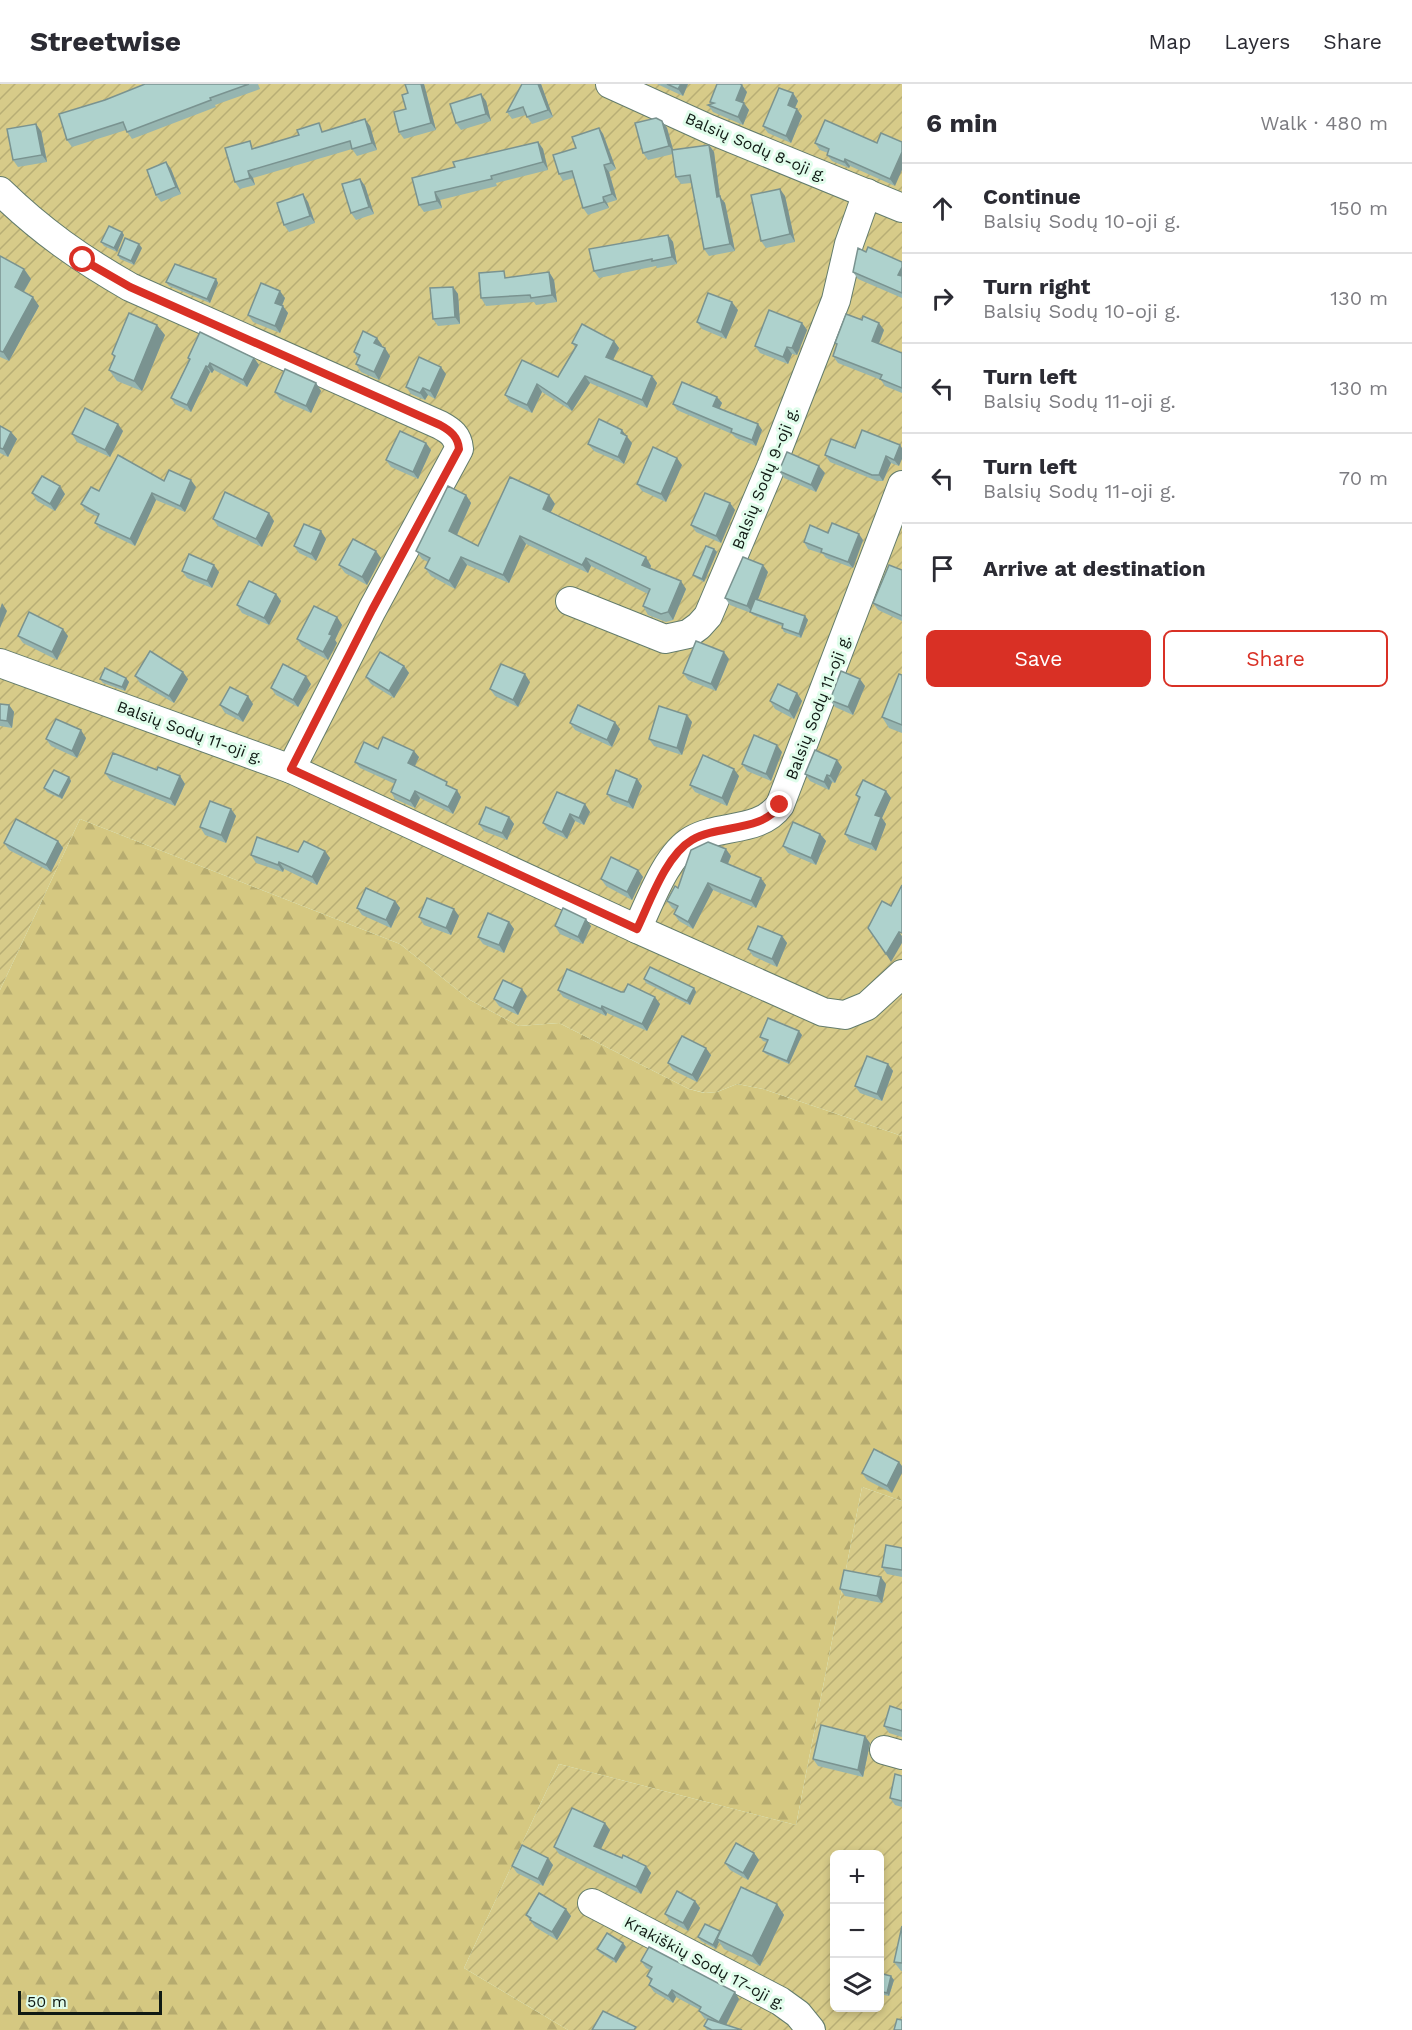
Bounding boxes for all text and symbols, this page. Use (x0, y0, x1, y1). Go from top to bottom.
text: Streetwise (30, 25, 181, 58)
text: Map (1148, 29, 1191, 54)
text: Layers (1224, 29, 1290, 54)
text: Share (1323, 29, 1382, 54)
text: 6 min (926, 108, 998, 138)
street label: Balsių Sodų 8-oji g. (682, 109, 830, 185)
text: Walk · 480 m (1260, 111, 1388, 135)
text: Continue (983, 184, 1081, 209)
icon: ahead (926, 192, 959, 225)
text: 150 m (1330, 196, 1388, 220)
text: Balsių Sodų 10-oji g. (983, 209, 1181, 233)
route start (69, 246, 95, 272)
text: Turn right (983, 274, 1090, 299)
icon: right (926, 282, 959, 315)
text: 130 m (1330, 286, 1388, 310)
text: Balsių Sodų 10-oji g. (983, 299, 1181, 323)
text: Turn left (983, 364, 1077, 389)
icon: left (926, 372, 959, 405)
text: 130 m (1330, 376, 1388, 400)
text: Balsių Sodų 11-oji g. (983, 389, 1176, 413)
street label: Balsių Sodų 9-oji g. (728, 404, 802, 552)
text: Turn left (983, 454, 1077, 479)
icon: left (926, 462, 959, 495)
text: 70 m (1339, 466, 1388, 490)
text: Balsių Sodų 11-oji g. (983, 479, 1176, 503)
icon: arrive (926, 552, 959, 585)
text: Arrive at destination (983, 556, 1206, 581)
button: Save (926, 630, 1151, 687)
button: Share (1163, 630, 1388, 687)
street label: Balsių Sodų 11-oji g. (781, 632, 855, 782)
street label: Balsių Sodų 11-oji g. (114, 697, 266, 767)
route end (766, 791, 792, 817)
map controls (830, 1850, 884, 2012)
button: + (830, 1850, 884, 1904)
button: − (830, 1904, 884, 1958)
street label: Krakiškių Sodų 17-oji g. (621, 1912, 789, 2014)
button: layers (830, 1958, 884, 2012)
scale bar (18, 1988, 162, 2016)
text: 50 m (27, 1992, 67, 2011)

